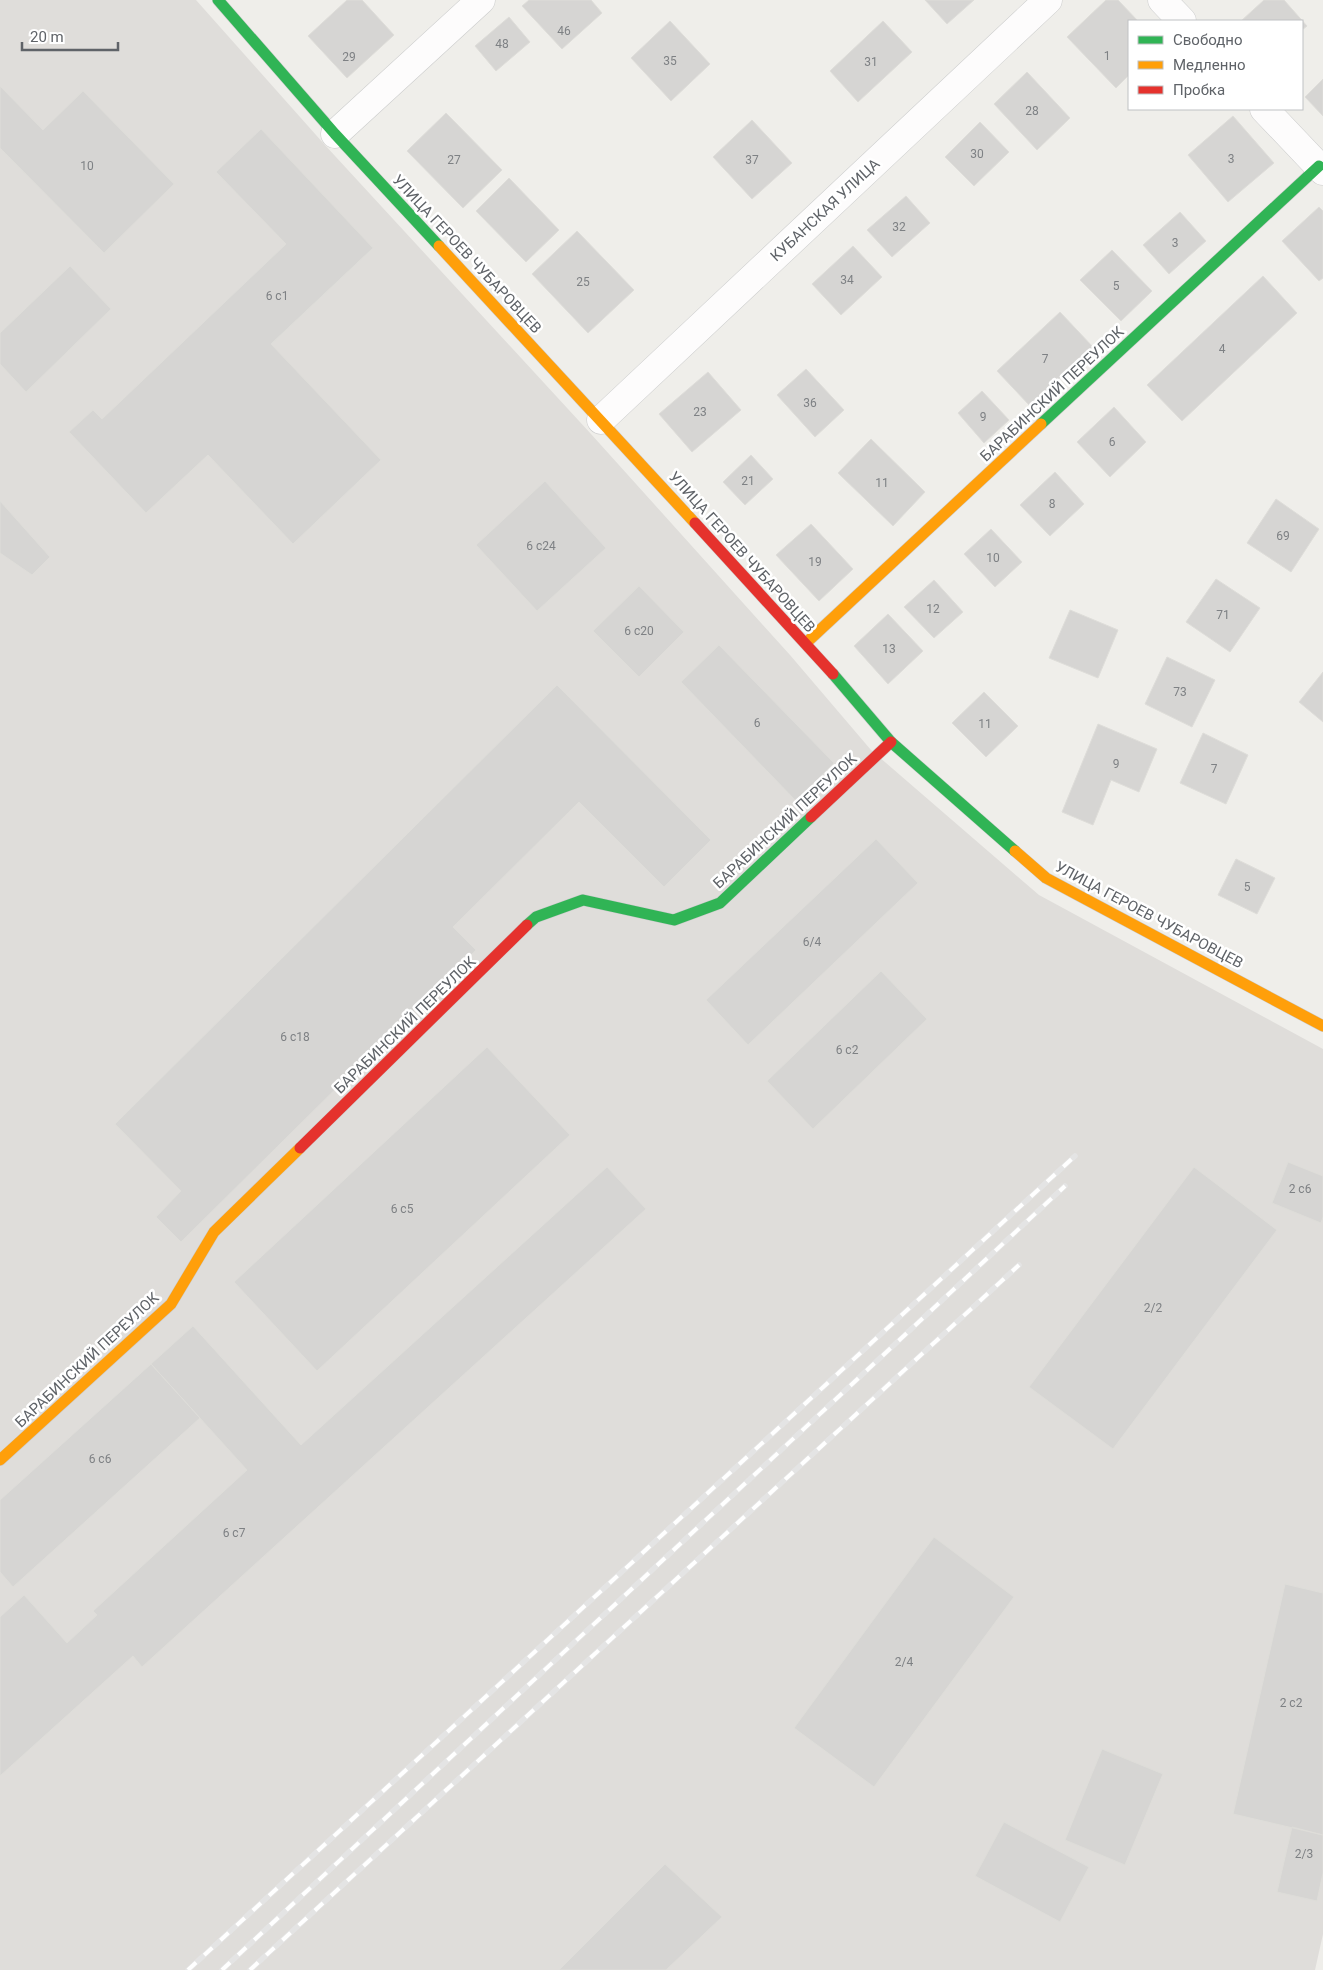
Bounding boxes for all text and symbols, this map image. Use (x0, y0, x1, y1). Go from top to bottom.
scale bar (22, 20, 119, 52)
legend (1128, 20, 1303, 110)
house number: 46 (557, 24, 571, 38)
text: 20 m (30, 28, 64, 46)
text: Свободно (1173, 31, 1242, 49)
house number: 48 (495, 37, 509, 51)
house number: 1 (1104, 49, 1110, 63)
house number: 29 (342, 50, 356, 64)
house number: 35 (663, 54, 677, 68)
house number: 31 (864, 55, 878, 69)
text: Медленно (1173, 56, 1246, 74)
text: Пробка (1173, 81, 1225, 99)
house number: 28 (1025, 104, 1039, 118)
house number: 30 (970, 147, 984, 161)
house number: 3 (1228, 152, 1234, 166)
house number: 27 (447, 153, 461, 167)
house number: 37 (745, 153, 759, 167)
street label: КУБАНСКАЯ УЛИЦА (767, 155, 883, 265)
house number: 10 (80, 159, 94, 173)
street label: УЛИЦА ГЕРОЕВ ЧУБАРОВЦЕВ (389, 171, 545, 337)
house number: 32 (892, 220, 906, 234)
house number: 3 (1172, 236, 1178, 250)
house number: 34 (840, 273, 854, 287)
house number: 25 (576, 275, 590, 289)
house number: 5 (1113, 279, 1120, 293)
house number: 6 с1 (266, 289, 288, 303)
street label: БАРАБИНСКИЙ ПЕРЕУЛОК (976, 322, 1128, 465)
house number: 4 (1219, 342, 1226, 356)
house number: 7 (1042, 352, 1049, 366)
house number: 36 (803, 396, 817, 410)
house number: 23 (693, 405, 707, 419)
house number: 9 (980, 410, 986, 424)
house number: 6 (1109, 435, 1116, 449)
street label: УЛИЦА ГЕРОЕВ ЧУБАРОВЦЕВ (665, 468, 819, 636)
house number: 21 (741, 474, 755, 488)
house number: 11 (875, 476, 889, 490)
house number: 8 (1049, 497, 1056, 511)
house number: 69 (1276, 529, 1290, 543)
house number: 6 с24 (526, 539, 556, 553)
house number: 10 (986, 551, 1000, 565)
house number: 19 (808, 555, 822, 569)
house number: 12 (926, 602, 940, 616)
house number: 71 (1216, 608, 1230, 622)
house number: 6 с20 (624, 624, 654, 638)
house number: 13 (882, 642, 896, 656)
house number: 73 (1173, 685, 1187, 699)
house number: 6 (754, 716, 761, 730)
house number: 11 (978, 717, 992, 731)
street label: БАРАБИНСКИЙ ПЕРЕУЛОК (709, 749, 861, 892)
house number: 9 (1113, 757, 1119, 771)
house number: 7 (1211, 762, 1218, 776)
street label: УЛИЦА ГЕРОЕВ ЧУБАРОВЦЕВ (1052, 858, 1246, 972)
house number: 5 (1244, 880, 1251, 894)
house number: 6/4 (803, 935, 821, 949)
street label: БАРАБИНСКИЙ ПЕРЕУЛОК (331, 952, 480, 1097)
house number: 6 с18 (280, 1030, 310, 1044)
house number: 6 с2 (836, 1043, 859, 1057)
house number: 2 с6 (1289, 1182, 1312, 1196)
house number: 6 с5 (391, 1202, 414, 1216)
street label: БАРАБИНСКИЙ ПЕРЕУЛОК (11, 1288, 163, 1431)
house number: 2/2 (1144, 1301, 1162, 1315)
house number: 6 с6 (89, 1452, 112, 1466)
house number: 6 с7 (223, 1526, 246, 1540)
house number: 2/4 (895, 1655, 913, 1669)
house number: 2 с2 (1280, 1696, 1303, 1710)
house number: 2/3 (1295, 1847, 1313, 1861)

